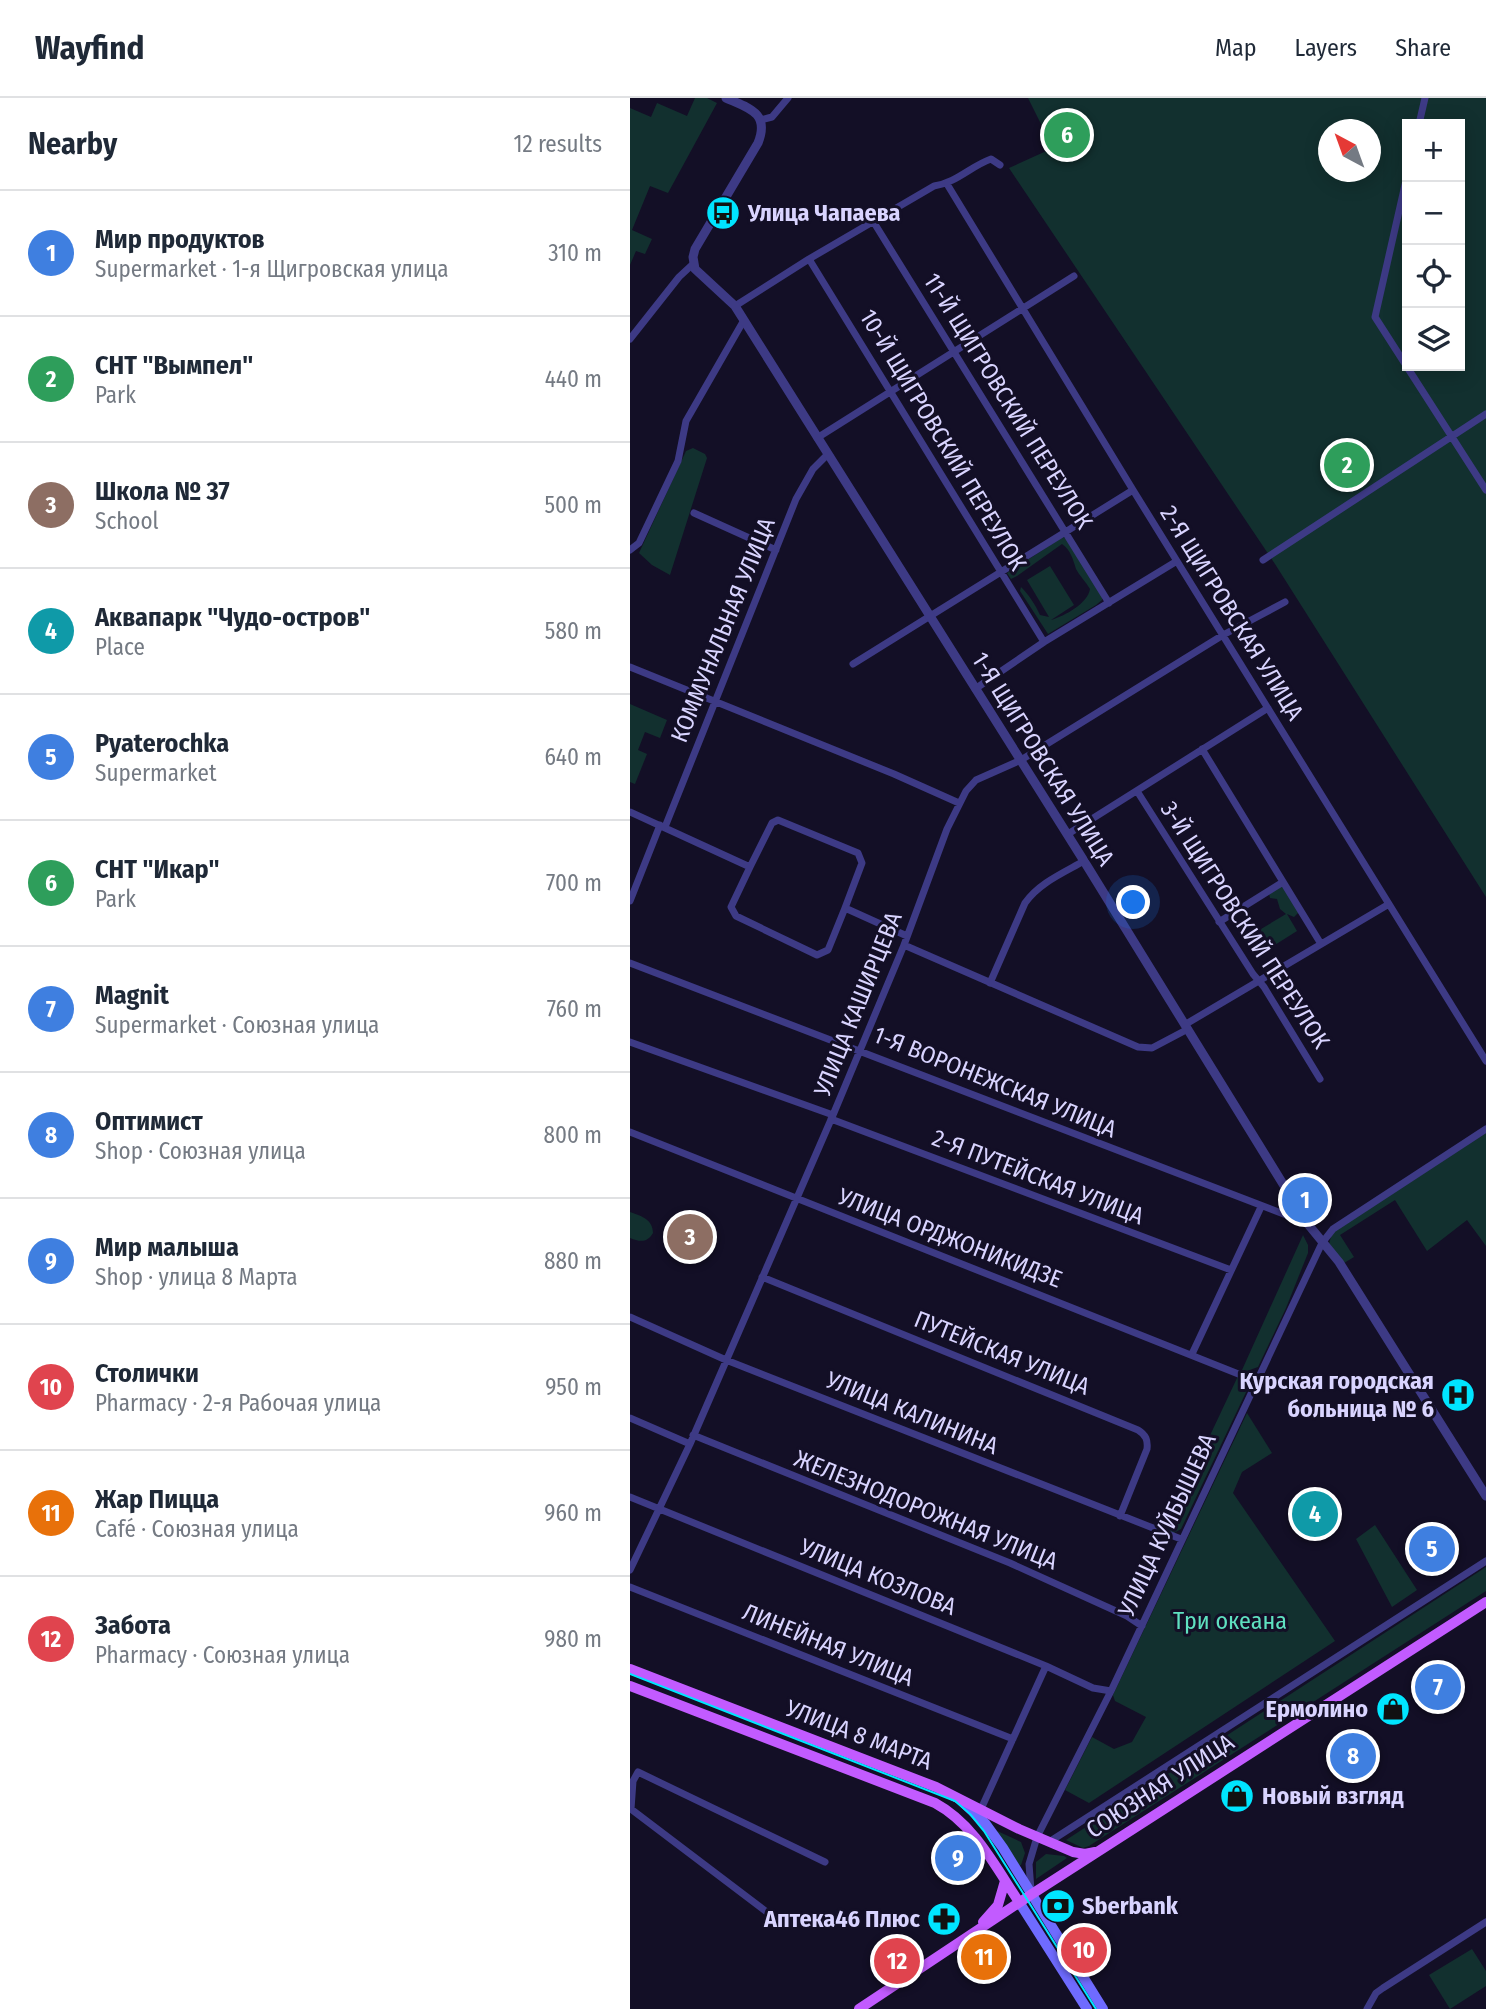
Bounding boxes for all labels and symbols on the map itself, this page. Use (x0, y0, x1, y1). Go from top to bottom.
pin: 6 (1044, 109, 1090, 161)
north arrow (1318, 119, 1381, 182)
bus stop icon: Улица Чапаева (704, 194, 742, 232)
place label: Улица Чапаева (747, 199, 901, 227)
street label: 11-Й ЩИГРОВСКИЙ ПЕРЕУЛОК (918, 268, 1098, 534)
street label: 10-Й ЩИГРОВСКИЙ ПЕРЕУЛОК (854, 304, 1032, 576)
pin: 2 (1324, 439, 1370, 491)
street label: 2-Я ЩИГРОВСКАЯ УЛИЦА (1155, 501, 1310, 726)
street label: КОММУНАЛЬНАЯ УЛИЦА (665, 513, 781, 746)
street label: 1-Я ЩИГРОВСКАЯ УЛИЦА (966, 647, 1120, 871)
street label: 3-Й ЩИГРОВСКИЙ ПЕРЕУЛОК (1155, 796, 1335, 1054)
your location (1116, 885, 1150, 919)
street label: УЛИЦА КАШИРЦЕВА (808, 907, 908, 1101)
street label: 1-Я ВОРОНЕЖСКАЯ УЛИЦА (870, 1020, 1121, 1144)
street label: 2-Я ПУТЕЙСКАЯ УЛИЦА (928, 1124, 1148, 1230)
pin: 1 (1282, 1174, 1328, 1226)
street label: УЛИЦА ОРДЖОНИКИДЗЕ (833, 1182, 1066, 1294)
pin: 3 (667, 1211, 713, 1263)
street label: ПУТЕЙСКАЯ УЛИЦА (910, 1305, 1094, 1401)
street label: УЛИЦА КАЛИНИНА (821, 1365, 1002, 1460)
place label: Курская городская больница № 6 (1240, 1367, 1434, 1423)
hospital icon: Курская городская больница № 6 (1439, 1376, 1477, 1414)
street label: УЛИЦА КУЙБЫШЕВА (1112, 1429, 1222, 1622)
street label: ЖЕЛЕЗНОДОРОЖНАЯ УЛИЦА (790, 1444, 1062, 1576)
pin: 4 (1292, 1488, 1338, 1540)
pin: 5 (1409, 1523, 1455, 1575)
street label: УЛИЦА КОЗЛОВА (795, 1533, 960, 1621)
street label: ЛИНЕЙНАЯ УЛИЦА (738, 1598, 918, 1692)
park label: Три океана (1173, 1607, 1287, 1635)
pin: 7 (1415, 1661, 1461, 1713)
shop icon: Ермолино (1374, 1690, 1412, 1728)
street label: УЛИЦА 8 МАРТА (781, 1694, 936, 1776)
place label: Ермолино (1266, 1695, 1368, 1723)
street label: СОЮЗНАЯ УЛИЦА (1081, 1728, 1239, 1844)
pin: 8 (1330, 1730, 1376, 1782)
shop icon: Новый взгляд (1218, 1777, 1256, 1815)
place label: Новый взгляд (1262, 1782, 1404, 1810)
pin: 9 (935, 1832, 981, 1884)
bank icon: Sberbank (1039, 1887, 1077, 1925)
place label: Sberbank (1082, 1892, 1179, 1920)
pharmacy icon: Аптека46 Плюс (925, 1900, 963, 1938)
place label: Аптека46 Плюс (763, 1905, 921, 1933)
pin: 10 (1061, 1924, 1107, 1976)
pin: 11 (961, 1931, 1007, 1983)
pin: 12 (874, 1935, 920, 1987)

